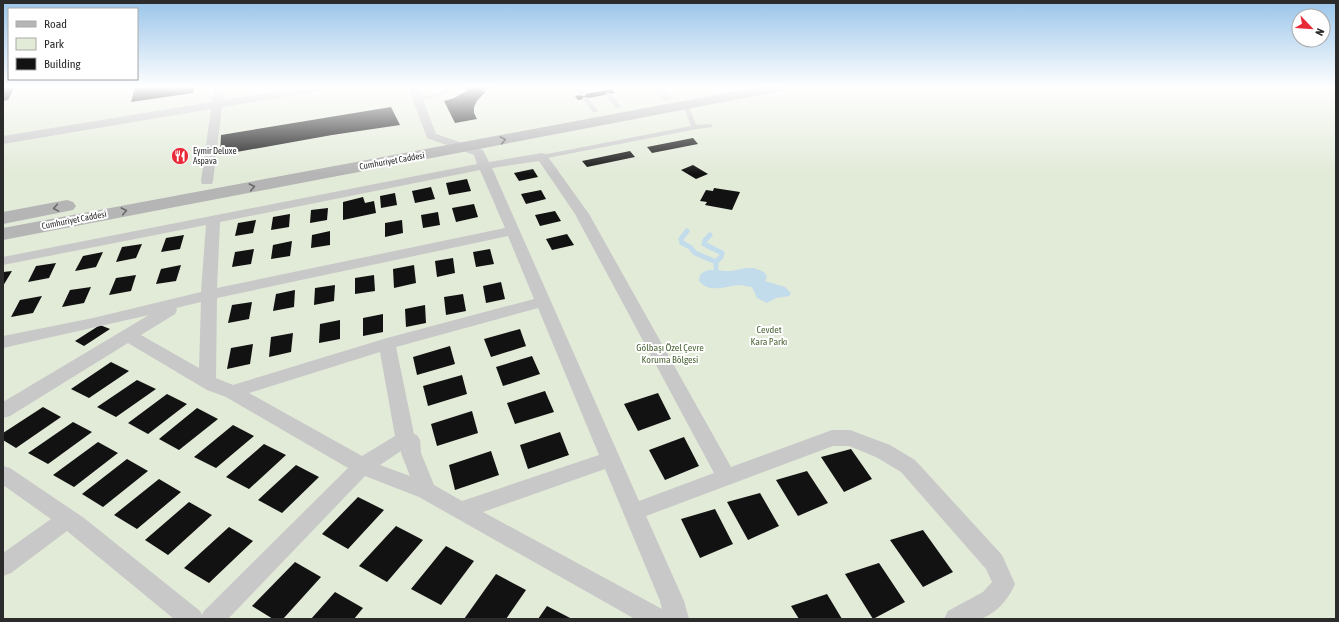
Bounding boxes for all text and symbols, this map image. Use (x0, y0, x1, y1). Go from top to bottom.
legend (8, 8, 138, 80)
north arrow (1291, 8, 1331, 48)
text: Road (44, 17, 67, 31)
text: N (1313, 27, 1327, 38)
text: Park (44, 37, 65, 51)
text: Building (44, 57, 82, 71)
one-way arrow (500, 136, 506, 145)
restaurant icon: Eymir Deluxe Aspava (170, 146, 190, 166)
place label: Eymir Deluxe Aspava (193, 146, 236, 166)
street label: Cumhuriyet Caddesi (359, 150, 425, 172)
one-way arrow (248, 183, 255, 191)
one-way arrow (52, 204, 59, 212)
one-way arrow (121, 207, 127, 215)
street label: Cumhuriyet Caddesi (41, 209, 107, 231)
park label: Cevdet Kara Parkı (751, 324, 787, 347)
park label: Gölbaşı Özel Çevre Koruma Bölgesi (636, 342, 704, 365)

